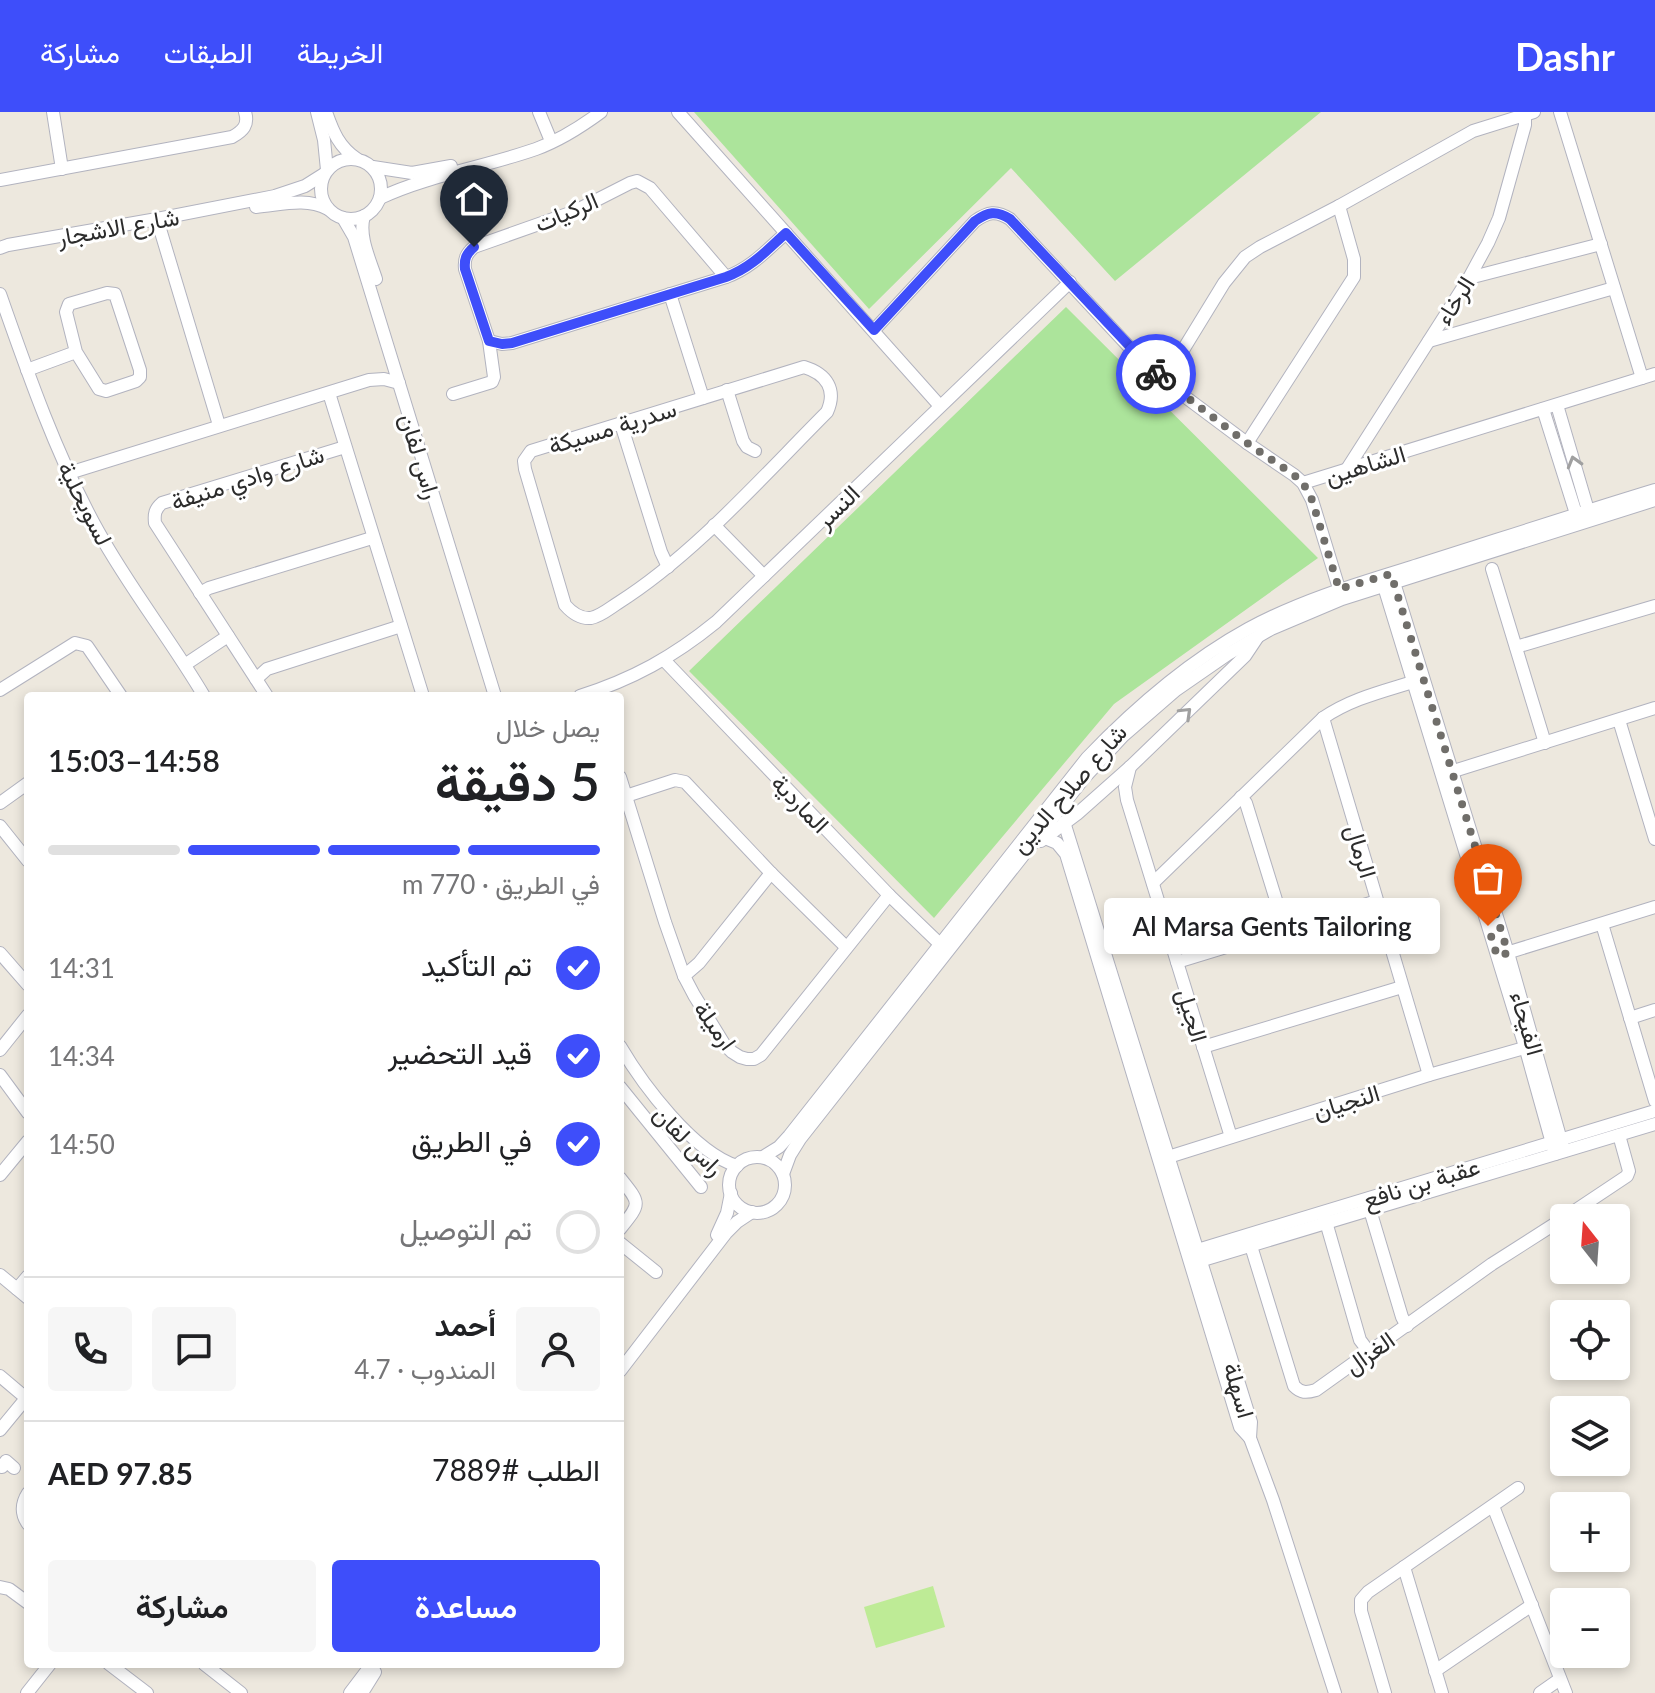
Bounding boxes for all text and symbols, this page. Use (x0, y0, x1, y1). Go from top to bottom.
text: Dashr (1515, 33, 1615, 79)
text: مشاركة (40, 35, 120, 69)
text: الطبقات (164, 35, 253, 69)
text: الخريطة (297, 35, 383, 69)
pin (440, 165, 508, 247)
icon: home (452, 177, 496, 221)
street label: الركيات (530, 185, 603, 239)
street label: شارع الاشجار (54, 201, 182, 254)
street label: الرخاء (1428, 270, 1482, 331)
courier (1116, 334, 1196, 414)
icon: bike (1134, 352, 1178, 396)
street label: سدرية مسيكة (544, 393, 680, 461)
street label: راس لفان (392, 410, 448, 503)
street label: الشاهين (1321, 438, 1409, 491)
street label: شارع وادي منيفة (167, 439, 329, 521)
street label: لسويحلية (51, 456, 119, 551)
one-way arrow (1566, 456, 1583, 470)
street label: النسر (808, 478, 866, 536)
one-way arrow (1177, 708, 1191, 722)
text: يصل خلال (496, 711, 600, 743)
street label: شارع صلاح الدين (1004, 717, 1134, 861)
text: 14:58–15:03 (48, 742, 220, 778)
text: 5 دقيقة (435, 750, 600, 812)
street label: الماردية (765, 768, 836, 840)
street label: الرمال (1338, 821, 1384, 882)
pin (1454, 844, 1522, 926)
icon: bag (1466, 856, 1510, 900)
text: في الطريق · 770 m (402, 868, 600, 900)
callout: Al Marsa Gents Tailoring (1104, 898, 1440, 954)
text: Al Marsa Gents Tailoring (1132, 910, 1412, 942)
text: تم التأكيد (421, 946, 532, 982)
icon: check (556, 946, 600, 990)
text: 14:31 (48, 952, 115, 984)
street label: الجيل (1170, 985, 1215, 1046)
street label: الفيحاء (1504, 988, 1551, 1059)
street label: ارميلة (687, 995, 743, 1056)
text: قيد التحضير (388, 1034, 532, 1070)
icon: check (556, 1034, 600, 1078)
text: 14:34 (48, 1040, 115, 1072)
street label: النجيان (1309, 1077, 1383, 1126)
street label: راس لفان (646, 1099, 730, 1183)
text: في الطريق (411, 1122, 532, 1158)
icon: check (556, 1122, 600, 1166)
text: 14:50 (48, 1128, 115, 1160)
street label: عقبة بن نافع (1359, 1151, 1484, 1217)
north arrow (1550, 1204, 1630, 1284)
map controls (1550, 1204, 1630, 1668)
text: تم التوصيل (399, 1210, 532, 1246)
button: locate (1550, 1300, 1630, 1380)
text: أحمد (434, 1306, 496, 1342)
button: phone (48, 1307, 132, 1391)
button: chat (152, 1307, 236, 1391)
button: person (516, 1307, 600, 1391)
street label: الغزال (1338, 1324, 1401, 1381)
text: المندوب · 4.7 (354, 1353, 496, 1385)
street label: اسهلة (1216, 1359, 1262, 1422)
button: layers (1550, 1396, 1630, 1476)
text: الطلب #7889 (432, 1451, 600, 1487)
text: AED 97.85 (48, 1455, 193, 1491)
button: + (1550, 1492, 1630, 1572)
button: مشاركة (48, 1560, 316, 1652)
button: مساعدة (332, 1560, 600, 1652)
button: − (1550, 1588, 1630, 1668)

